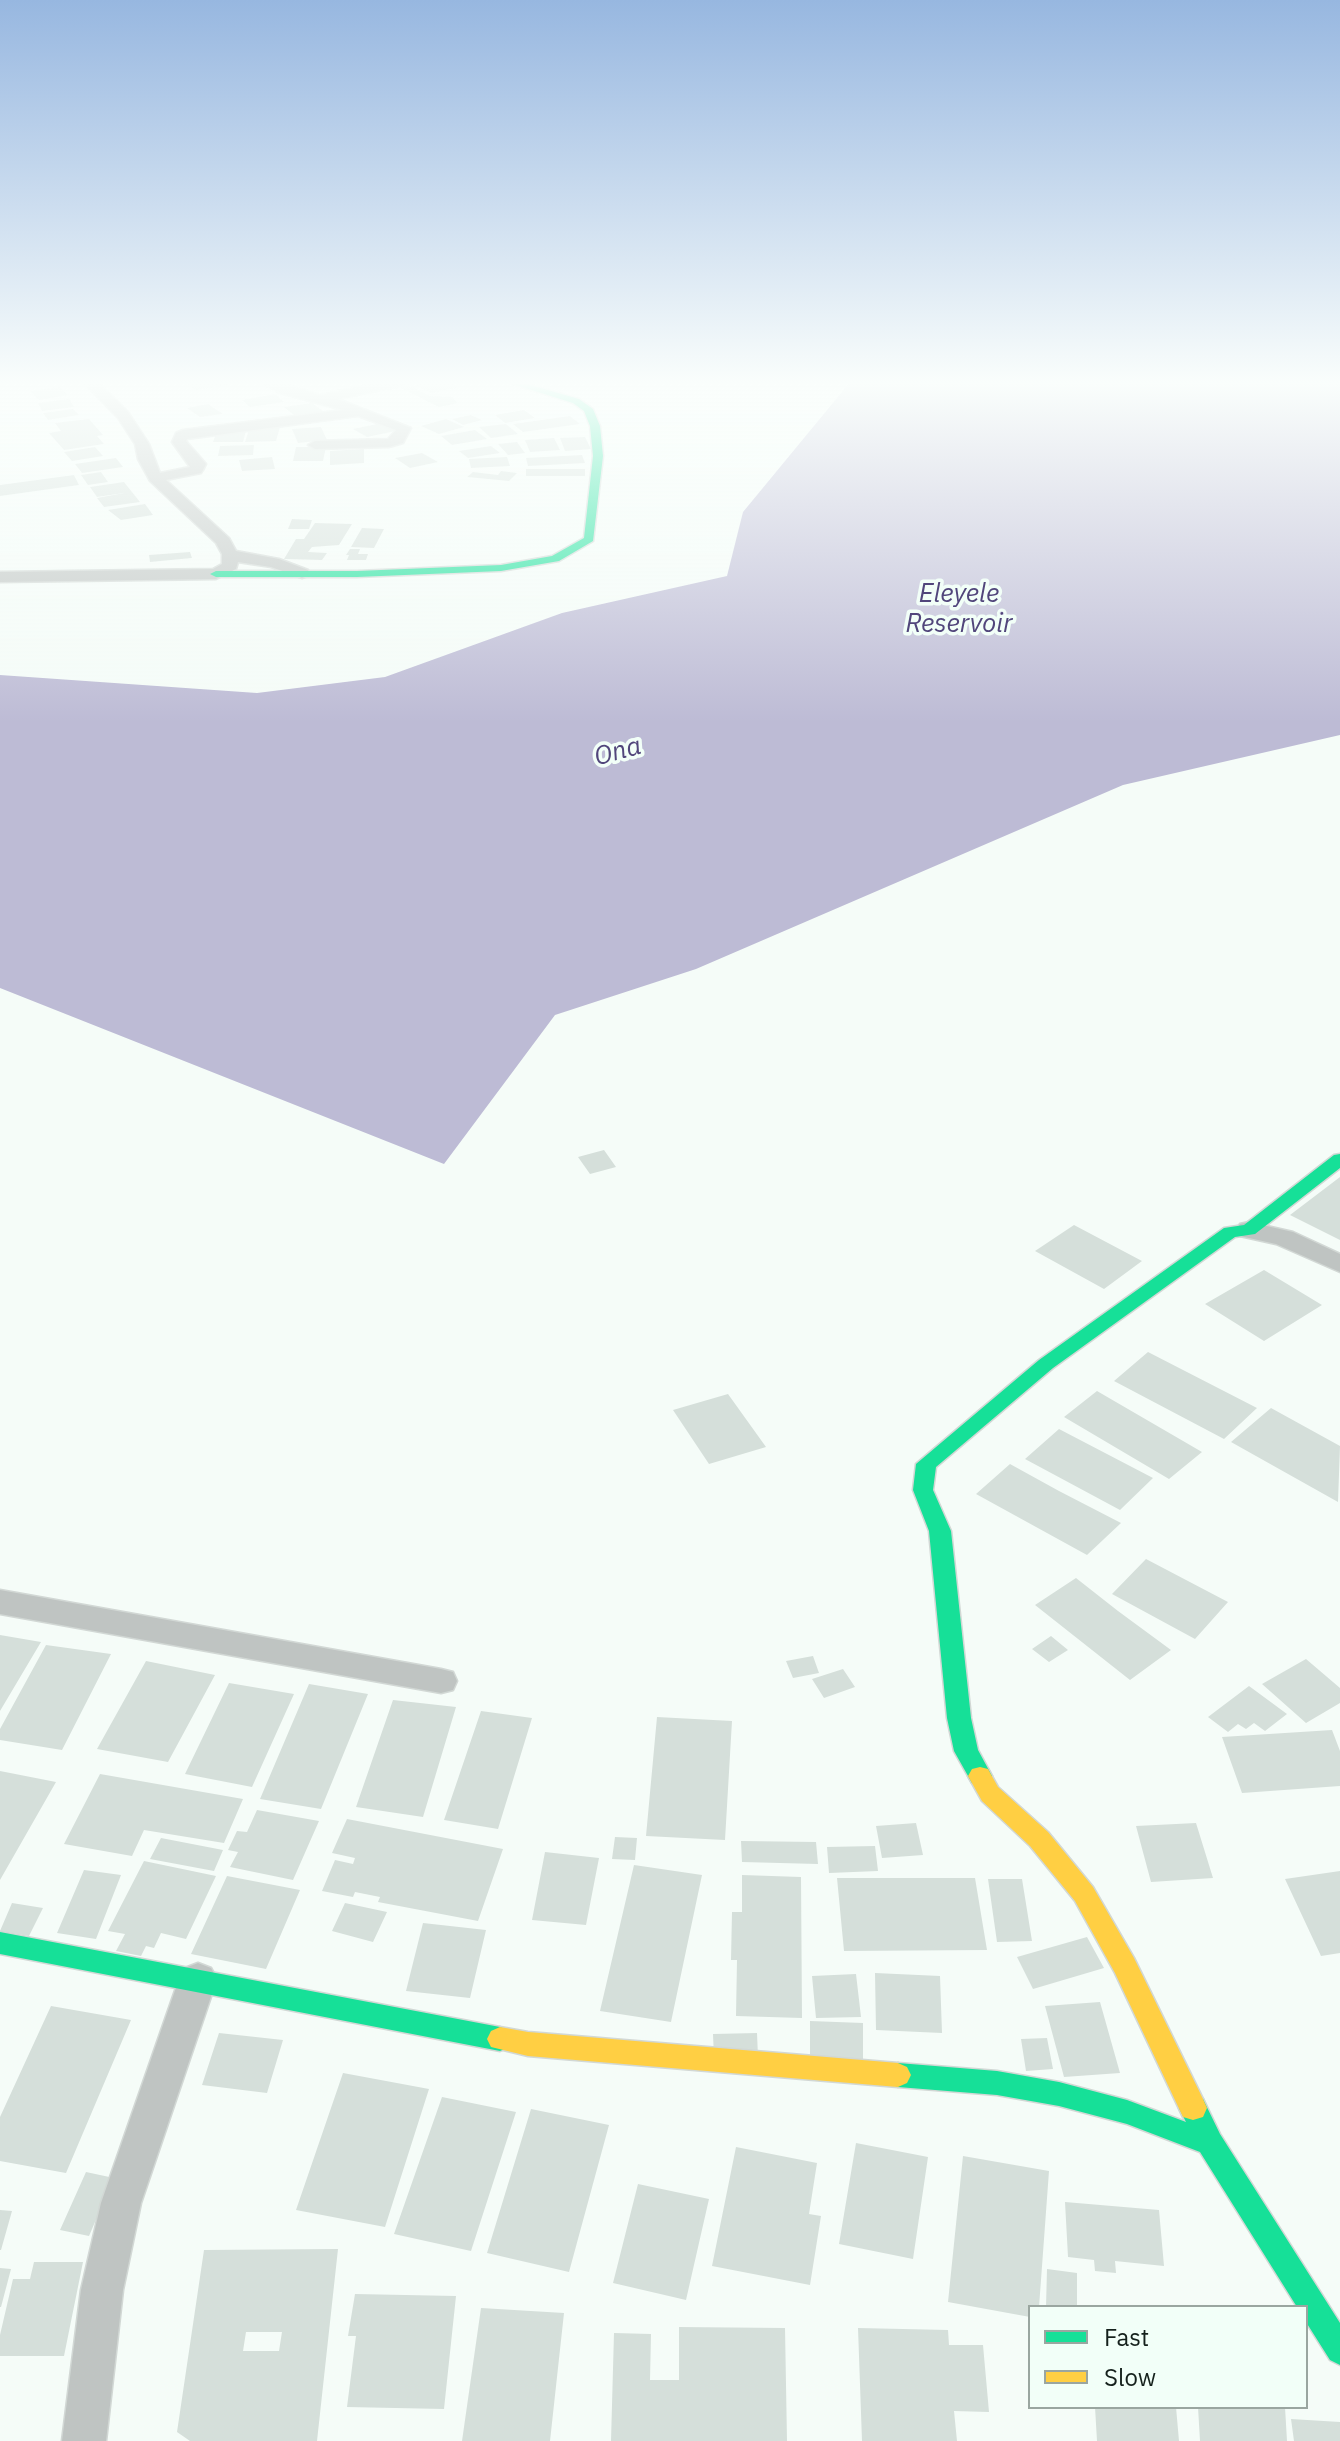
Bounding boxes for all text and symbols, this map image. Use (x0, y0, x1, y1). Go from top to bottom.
water label: Eleyele Reservoir (905, 578, 1013, 640)
water label: Ona (591, 731, 645, 773)
legend (1028, 2305, 1308, 2409)
text: Fast (1104, 2321, 1149, 2353)
text: Slow (1104, 2361, 1156, 2393)

